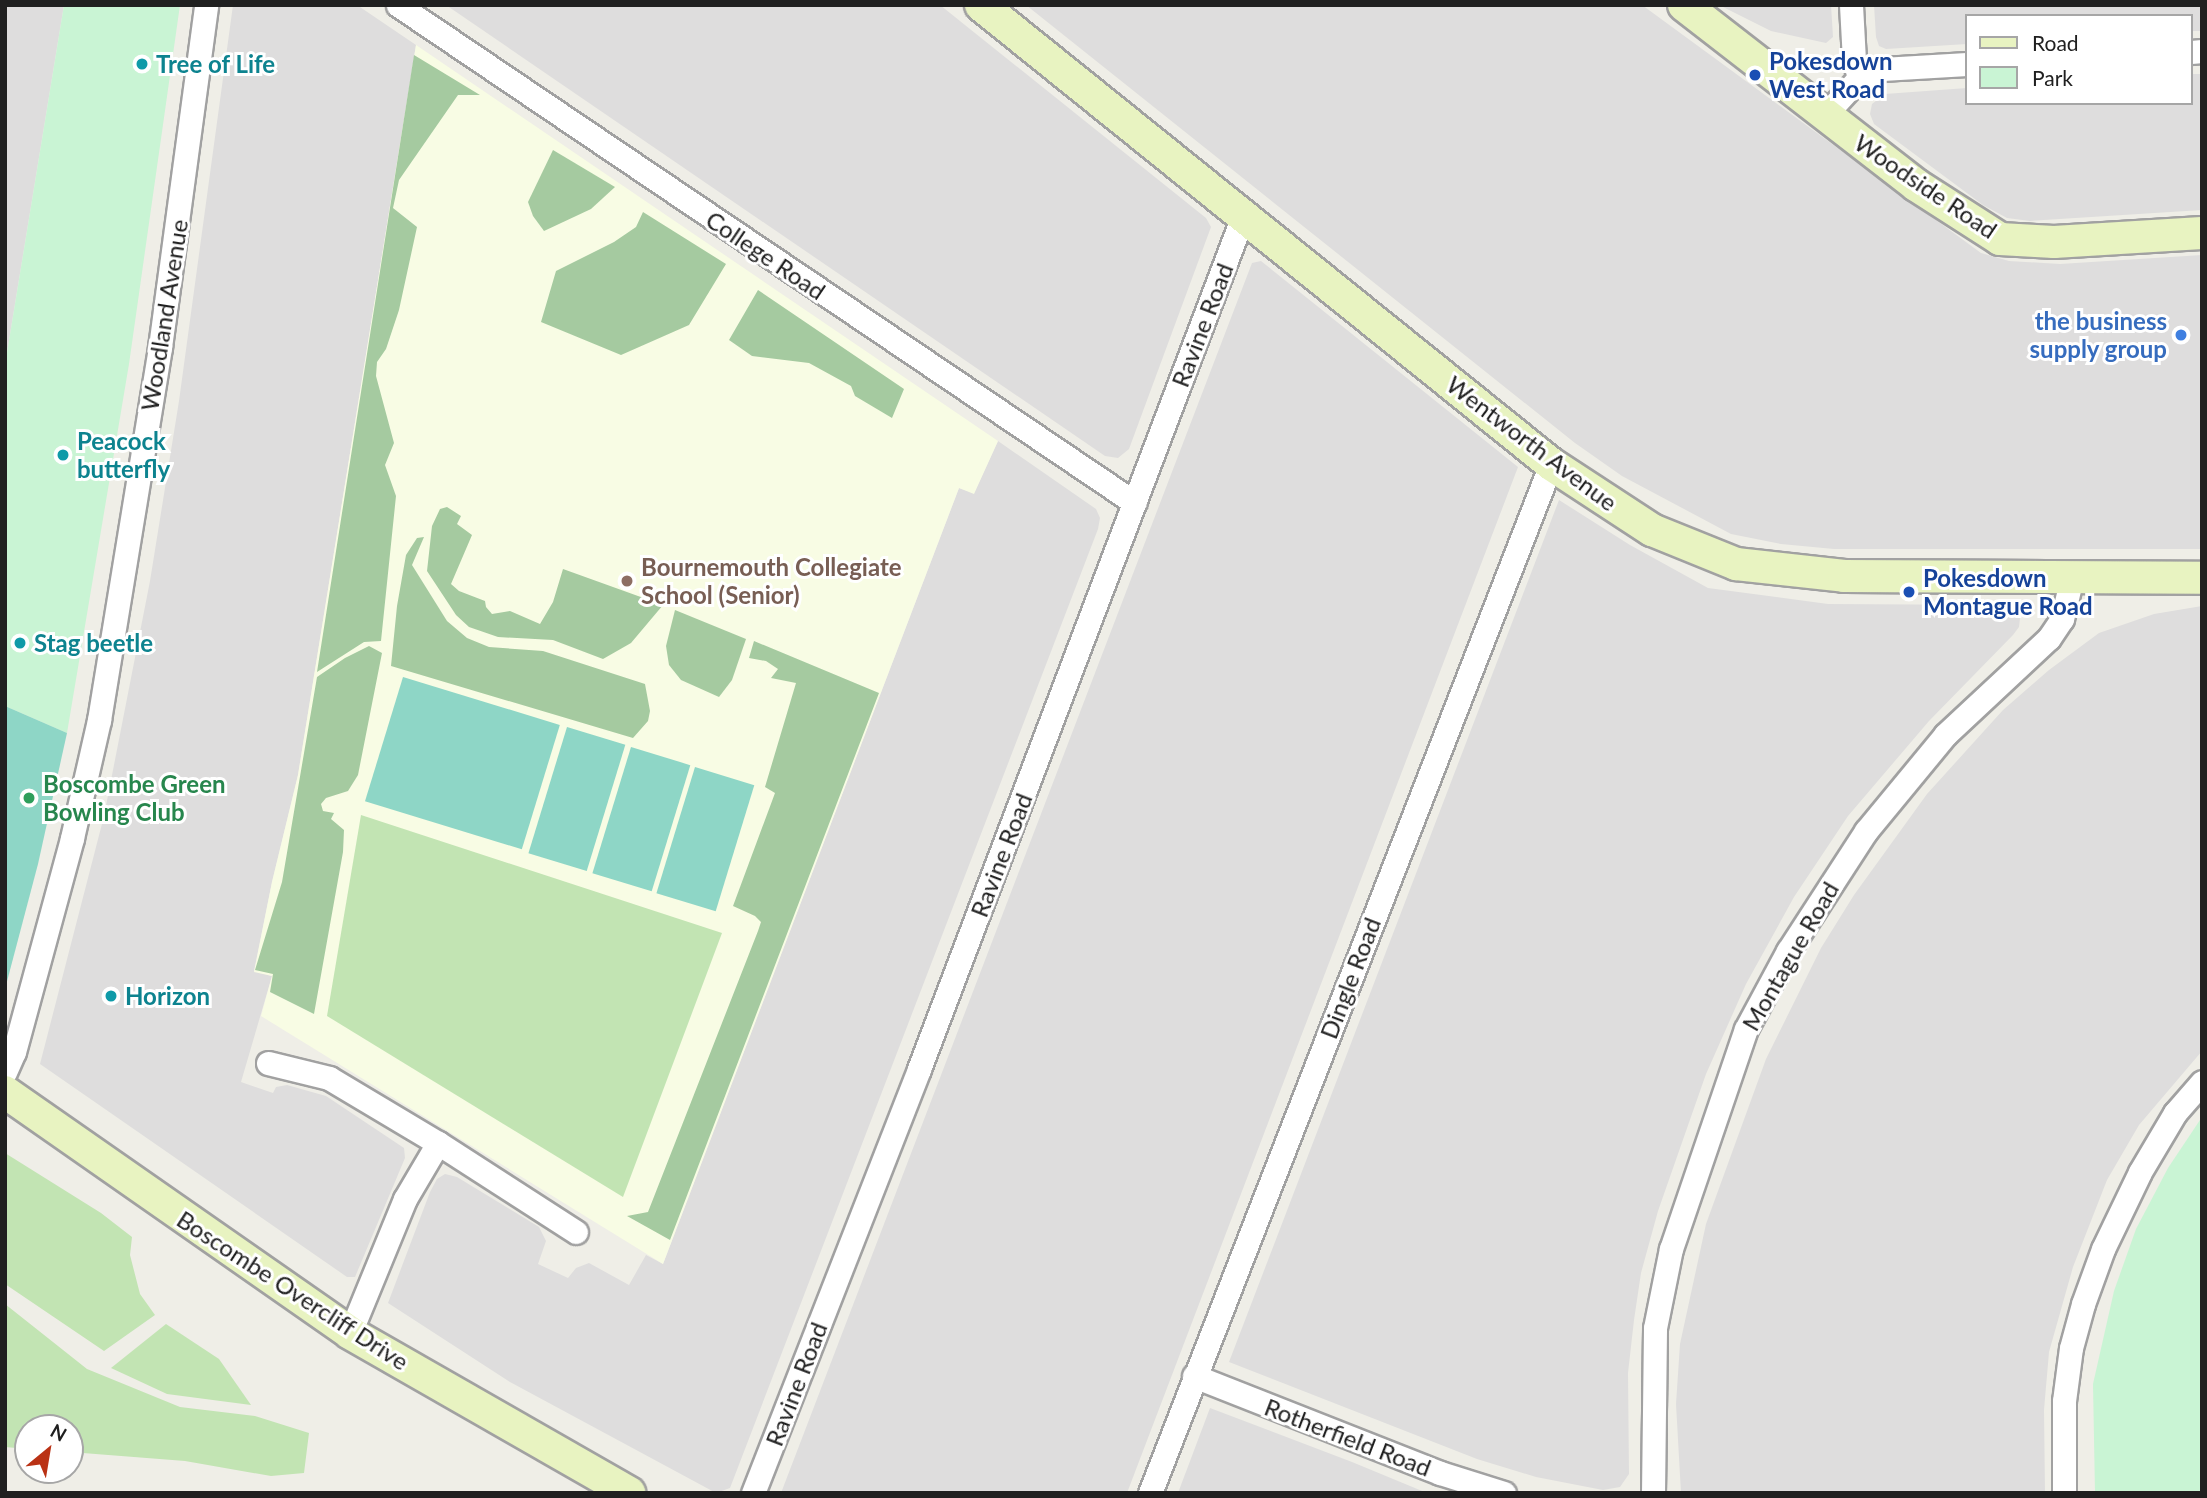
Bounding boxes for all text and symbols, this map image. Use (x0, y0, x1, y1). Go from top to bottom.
legend (1966, 14, 2193, 105)
text: Road (2032, 30, 2079, 55)
place label: Pokesdown West Road (1769, 47, 1893, 103)
place label: Tree of Life (156, 50, 276, 78)
marker: Tree of Life (134, 56, 150, 72)
text: Park (2032, 65, 2073, 90)
marker: Pokesdown West Road (1747, 67, 1763, 83)
street label: Woodside Road (1849, 128, 2003, 244)
street label: College Road (701, 205, 831, 305)
street label: Woodland Avenue (135, 217, 193, 413)
street label: Ravine Road (1165, 259, 1239, 391)
place label: the business supply group (2029, 307, 2167, 363)
marker: the business supply group (2173, 327, 2189, 343)
street label: Wentworth Avenue (1441, 369, 1623, 517)
place label: Peacock butterfly (77, 427, 170, 483)
marker: Peacock butterfly (55, 447, 71, 463)
place label: Bournemouth Collegiate School (Senior) (641, 553, 902, 609)
place label: Pokesdown Montague Road (1923, 564, 2093, 620)
marker: Bournemouth Collegiate School (Senior) (619, 573, 635, 589)
marker: Pokesdown Montague Road (1901, 584, 1917, 600)
place label: Stag beetle (34, 629, 153, 657)
marker: Stag beetle (12, 635, 28, 651)
place label: Boscombe Green Bowling Club (43, 770, 225, 826)
street label: Ravine Road (964, 789, 1038, 921)
marker: Boscombe Green Bowling Club (21, 790, 37, 806)
street label: Montague Road (1736, 876, 1844, 1036)
street label: Dingle Road (1314, 913, 1386, 1043)
place label: Horizon (125, 982, 210, 1010)
marker: Horizon (103, 988, 119, 1004)
street label: Boscombe Overcliff Drive (172, 1204, 414, 1376)
street label: Ravine Road (759, 1318, 833, 1450)
street label: Rotherfield Road (1261, 1392, 1435, 1482)
north arrow (14, 1414, 84, 1484)
text: N (47, 1418, 71, 1446)

